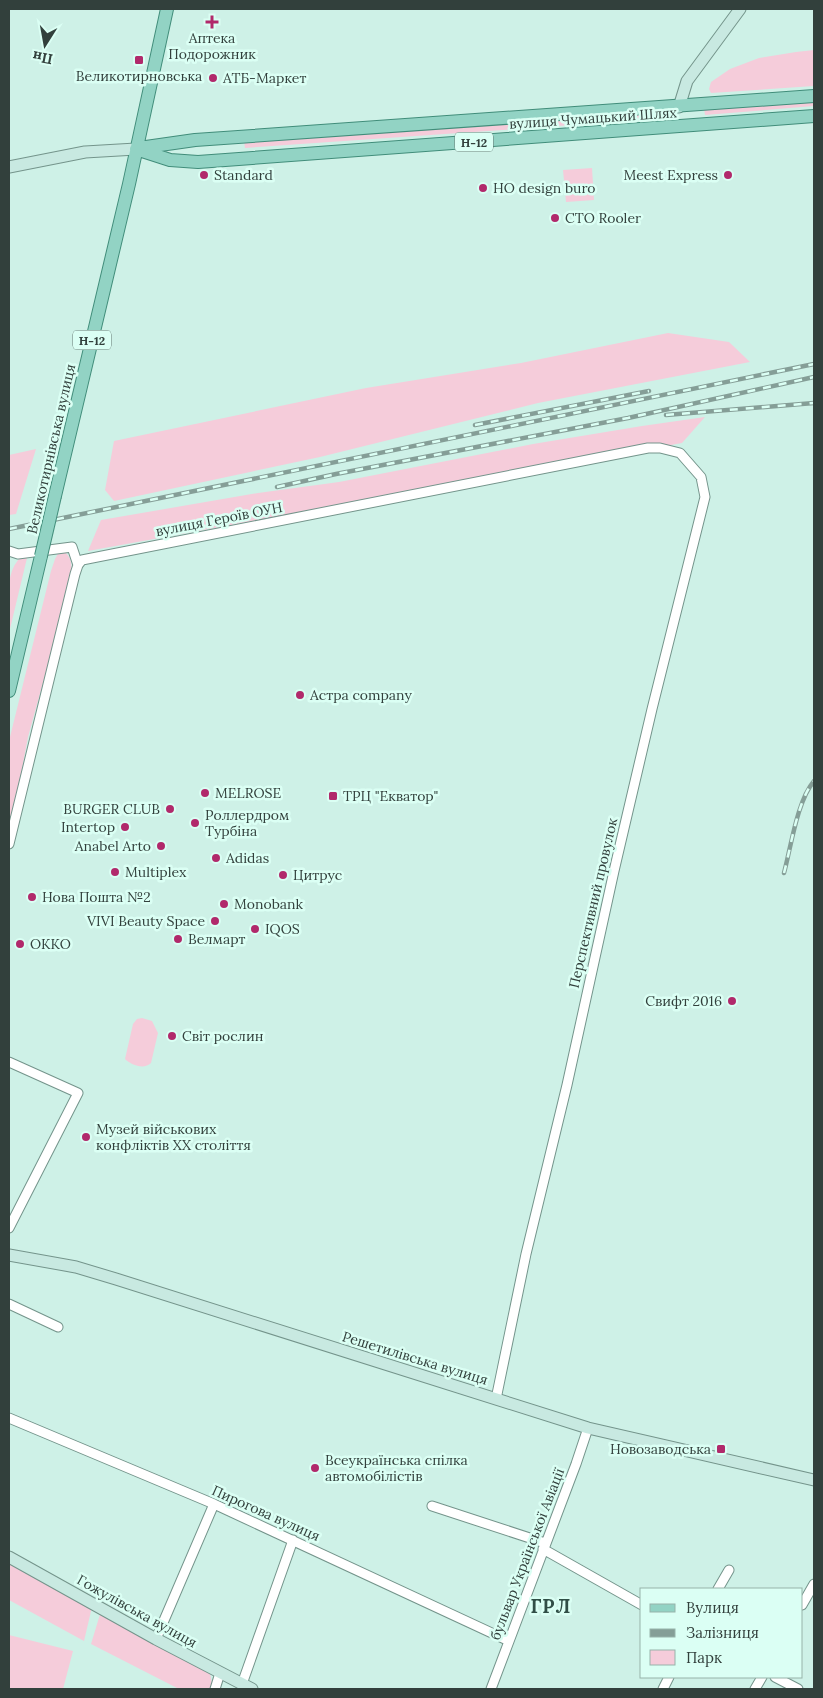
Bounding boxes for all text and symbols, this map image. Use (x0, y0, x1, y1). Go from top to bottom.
marker: Аптека Подорожник (206, 16, 218, 28)
north arrow (20, 20, 70, 70)
place label: Аптека Подорожник (168, 29, 256, 63)
text: Пн (31, 47, 54, 69)
marker: Великотирновська (133, 54, 145, 66)
place label: Великотирновська (76, 67, 202, 85)
place label: АТБ-Маркет (222, 69, 306, 87)
marker: АТБ-Маркет (207, 72, 219, 84)
street label: вулиця Чумацький Шлях (509, 103, 678, 133)
road number: Н-12 (455, 132, 493, 152)
place label: Standard (214, 166, 273, 184)
place label: Meest Express (624, 166, 718, 184)
marker: Standard (198, 169, 210, 181)
marker: Meest Express (722, 169, 734, 181)
place label: HO design buro (493, 179, 596, 197)
marker: HO design buro (477, 182, 489, 194)
place label: СТО Rooler (565, 209, 641, 227)
marker: СТО Rooler (549, 212, 561, 224)
road number: Н-12 (73, 330, 111, 350)
street label: Великотирнівська вулиця (23, 362, 79, 536)
street label: вулиця Героїв ОУН (154, 498, 284, 540)
place label: Астра company (309, 686, 412, 704)
marker: Астра company (294, 689, 306, 701)
place label: MELROSE (215, 784, 281, 802)
marker: MELROSE (199, 787, 211, 799)
place label: ТРЦ "Екватор" (343, 787, 438, 805)
marker: ТРЦ "Екватор" (327, 790, 339, 802)
place label: BURGER CLUB (63, 800, 160, 818)
marker: BURGER CLUB (164, 803, 176, 815)
place label: Роллердром Турбіна (205, 806, 289, 840)
street label: Перспективний провулок (565, 816, 621, 990)
marker: Роллердром Турбіна (189, 817, 201, 829)
place label: Intertop (61, 818, 115, 836)
marker: Intertop (119, 821, 131, 833)
place label: Anabel Arto (74, 837, 151, 855)
marker: Anabel Arto (155, 840, 167, 852)
place label: Adidas (225, 849, 269, 867)
marker: Adidas (210, 852, 222, 864)
place label: Multiplex (125, 863, 187, 881)
marker: Multiplex (109, 866, 121, 878)
place label: Цитрус (293, 866, 342, 884)
marker: Цитрус (277, 869, 289, 881)
place label: Нова Пошта №2 (42, 888, 151, 906)
marker: Нова Пошта №2 (26, 891, 38, 903)
place label: Monobank (234, 895, 304, 913)
marker: Monobank (218, 898, 230, 910)
place label: VIVI Beauty Space (86, 912, 205, 930)
marker: VIVI Beauty Space (209, 915, 221, 927)
place label: IQOS (265, 920, 300, 938)
marker: IQOS (249, 923, 261, 935)
place label: Велмарт (188, 930, 245, 948)
marker: Велмарт (172, 933, 184, 945)
place label: ОККО (30, 935, 71, 953)
marker: ОККО (14, 938, 26, 950)
place label: Свифт 2016 (645, 992, 722, 1010)
marker: Свифт 2016 (726, 995, 738, 1007)
place label: Світ рослин (182, 1027, 264, 1045)
marker: Світ рослин (166, 1030, 178, 1042)
place label: Музей військових конфліктів ХХ століття (96, 1120, 251, 1154)
marker: Музей військових конфліктів ХХ століття (80, 1131, 92, 1143)
street label: Решетилівська вулиця (340, 1327, 490, 1389)
place label: Новозаводська (610, 1440, 711, 1458)
marker: Новозаводська (715, 1443, 727, 1455)
place label: Всеукраїнська спілка автомобілістів (325, 1451, 468, 1485)
marker: Всеукраїнська спілка автомобілістів (309, 1462, 321, 1474)
street label: бульвар Української Авіації (486, 1465, 568, 1642)
street label: Пирогова вулиця (209, 1481, 323, 1545)
street label: Гожулівська вулиця (74, 1571, 200, 1651)
legend (640, 1588, 803, 1678)
district label: ГРЛ (531, 1594, 571, 1618)
text: Вулиця (686, 1598, 739, 1617)
text: Залізниця (686, 1623, 759, 1642)
text: Парк (686, 1648, 722, 1667)

